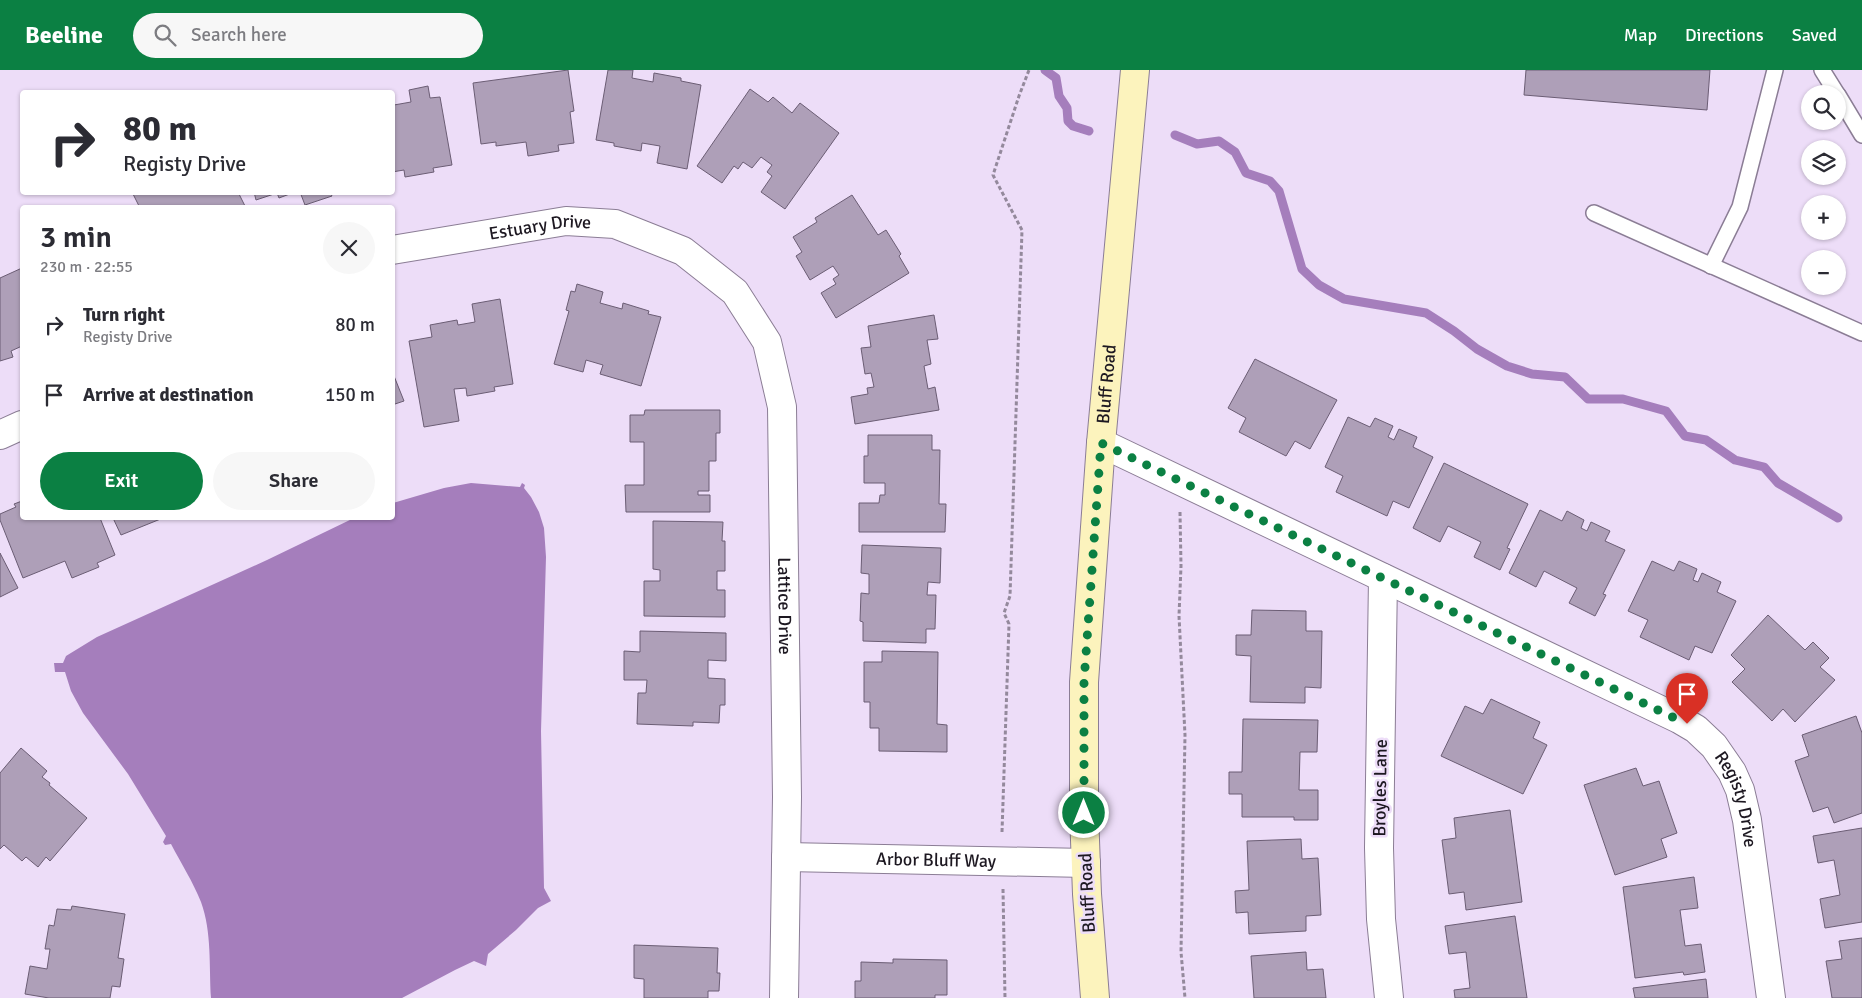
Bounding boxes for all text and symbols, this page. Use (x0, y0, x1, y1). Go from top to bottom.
search box (133, 13, 483, 58)
text: Beeline (25, 20, 103, 50)
icon: search (151, 21, 179, 49)
text: Search here (191, 23, 287, 47)
text: Map (1624, 24, 1657, 46)
text: Directions (1685, 24, 1764, 46)
text: Saved (1792, 24, 1837, 46)
map controls (1801, 85, 1846, 295)
button: search (1801, 85, 1846, 130)
text: 80 m (123, 107, 197, 150)
icon: right (40, 110, 105, 175)
button: layers (1801, 140, 1846, 185)
text: Registy Drive (123, 150, 246, 177)
button: + (1801, 195, 1846, 240)
street label: Estuary Drive (487, 210, 592, 245)
text: 3 min (40, 219, 112, 256)
button: close (323, 222, 375, 274)
button: − (1801, 250, 1846, 295)
text: 230 m · 22:55 (40, 257, 133, 277)
text: Turn right (83, 303, 165, 327)
icon: right (40, 311, 68, 339)
text: 80 m (335, 313, 375, 337)
text: Registy Drive (83, 327, 173, 347)
street label: Bluff Road (1092, 343, 1121, 425)
icon: arrive (40, 381, 68, 409)
text: Arrive at destination (83, 383, 254, 407)
text: 150 m (325, 383, 375, 407)
button: Exit (40, 452, 203, 510)
button: Share (213, 452, 375, 510)
street label: Lattice Drive (773, 557, 796, 655)
pin (1666, 673, 1708, 724)
icon: arrive (1673, 680, 1701, 708)
street label: Broyles Lane (1368, 739, 1392, 837)
street label: Registy Drive (1710, 747, 1762, 849)
position arrow (1057, 786, 1109, 838)
street label: Arbor Bluff Way (876, 848, 997, 872)
street label: Bluff Road (1074, 853, 1100, 933)

